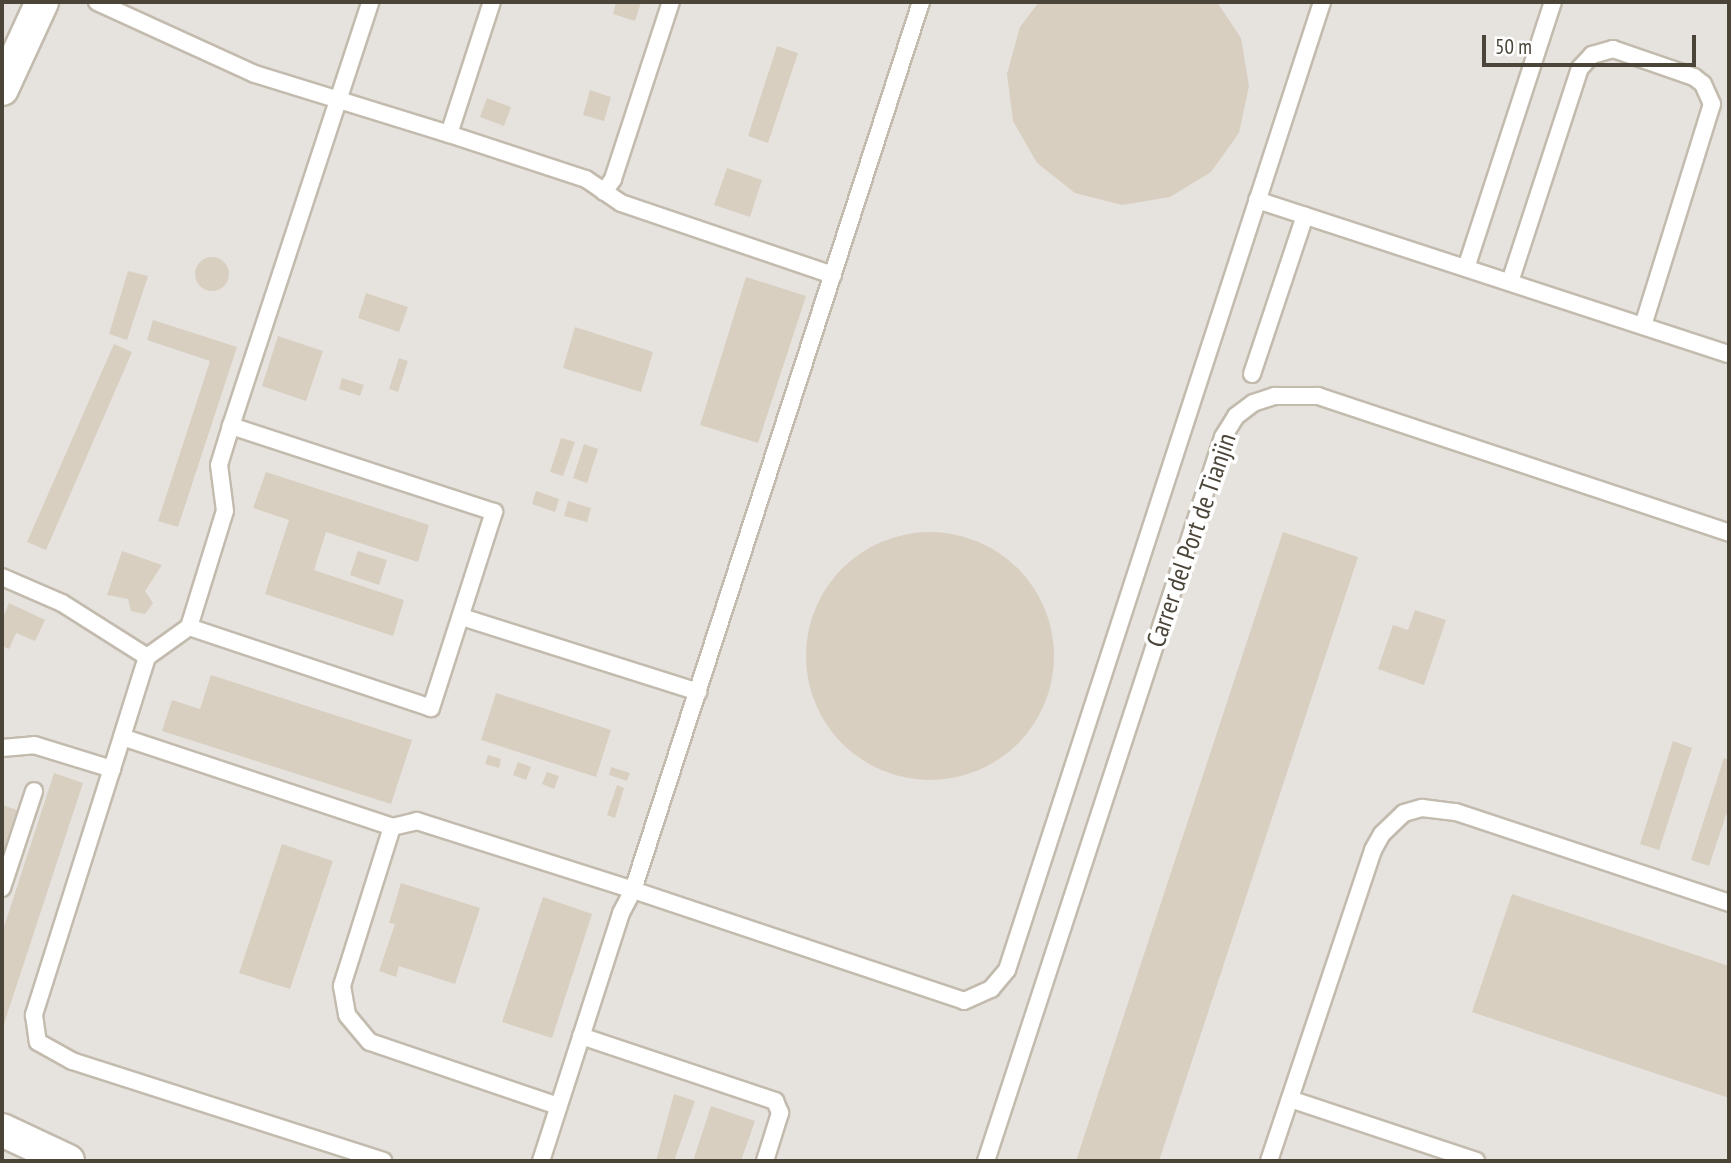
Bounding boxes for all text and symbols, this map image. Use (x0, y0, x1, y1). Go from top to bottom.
scale bar (1486, 21, 1700, 65)
text: 50 m (1495, 33, 1532, 60)
street label: Carrer del Port de Tianjin (1140, 429, 1242, 651)

